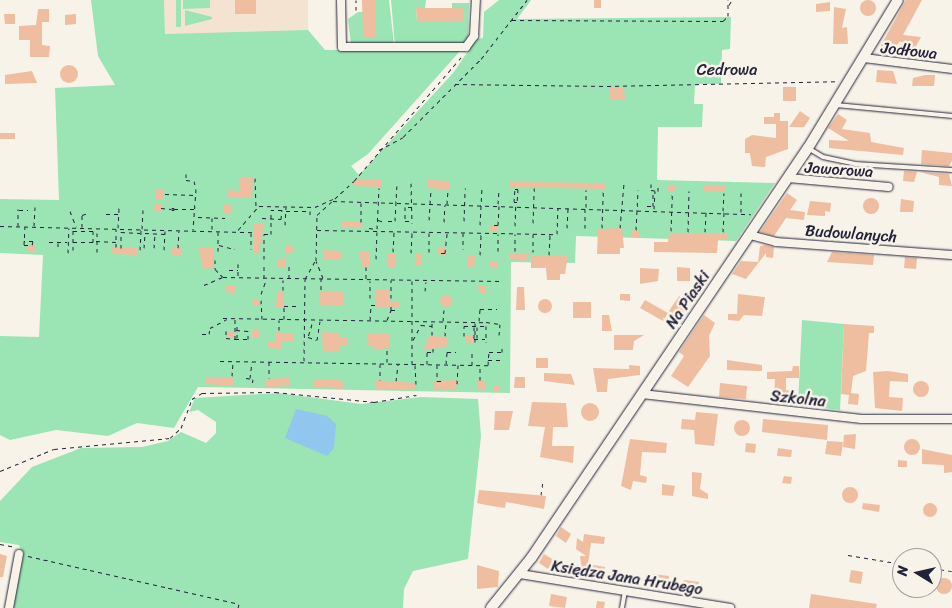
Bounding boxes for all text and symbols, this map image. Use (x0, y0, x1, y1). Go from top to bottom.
street label: Jodłowa (880, 38, 938, 64)
street label: Cedrowa (697, 60, 757, 80)
street label: Jaworowa (804, 158, 874, 182)
street label: Budowlanych (804, 221, 898, 247)
street label: Na Piaski (662, 267, 714, 333)
street label: Szkolna (769, 387, 827, 411)
north arrow (892, 548, 942, 598)
street label: Księdza Jana Hrubego (550, 557, 704, 599)
text: N (890, 564, 916, 577)

